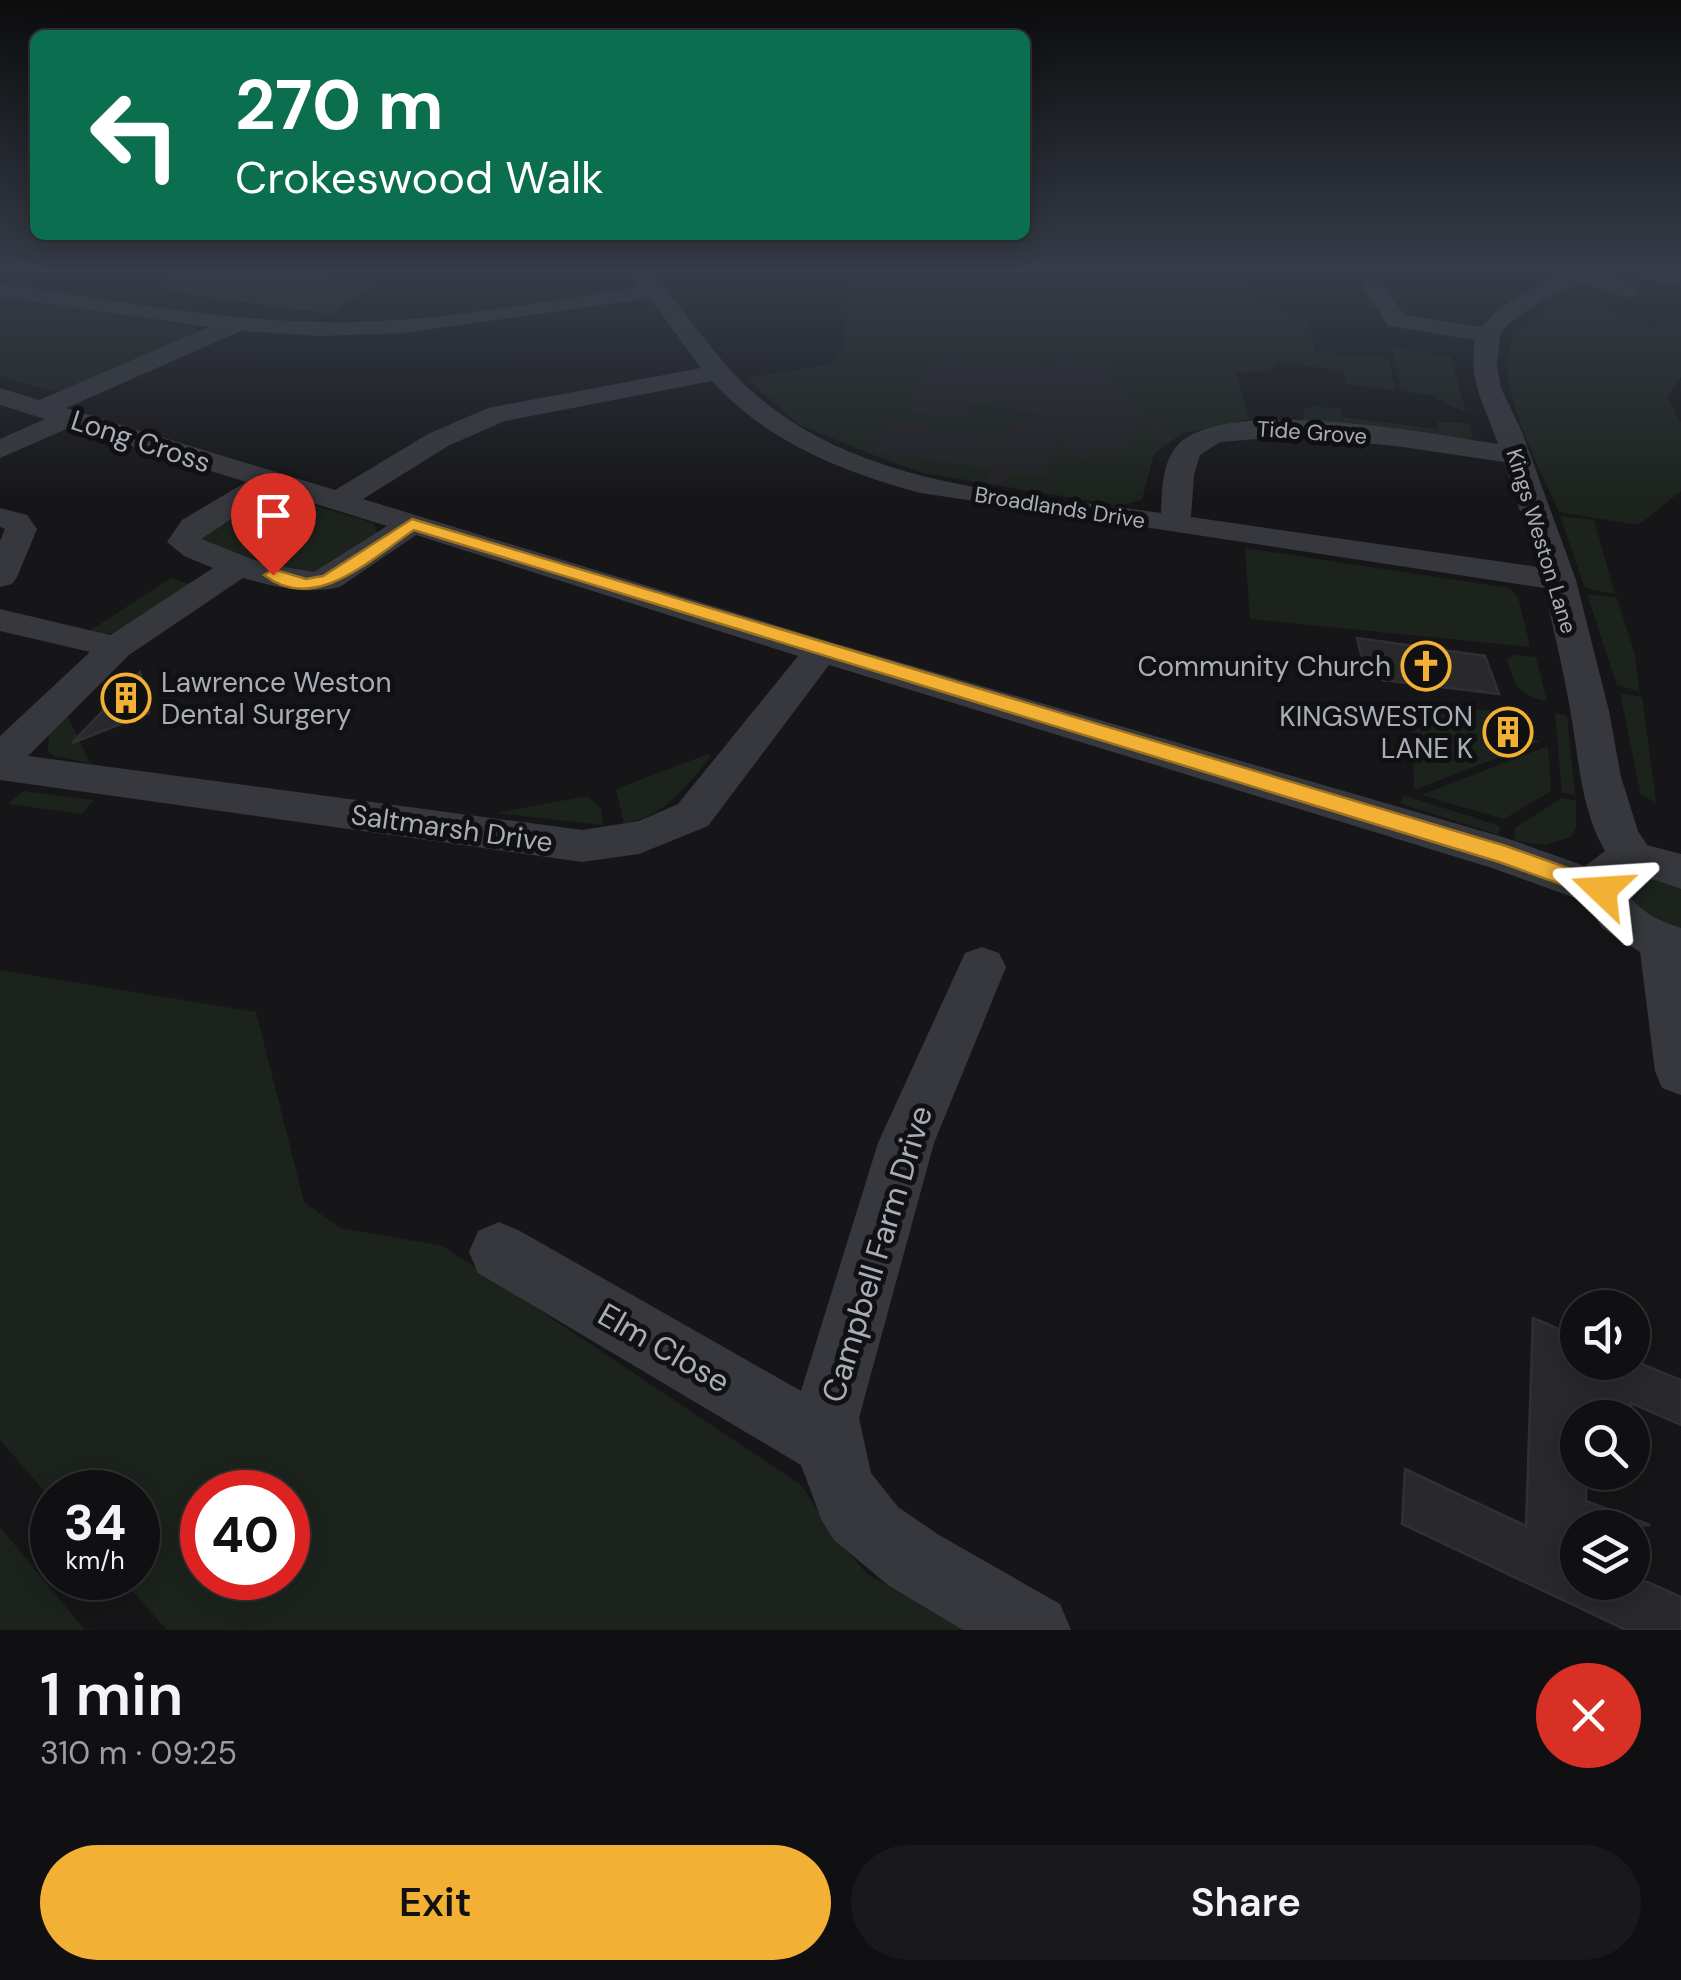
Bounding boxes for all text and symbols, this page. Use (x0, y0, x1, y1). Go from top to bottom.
text: 270 m (235, 60, 444, 151)
icon: left (70, 70, 200, 200)
text: Crokeswood Walk (235, 148, 604, 207)
street label: Long Cross (66, 402, 215, 481)
street label: Tide Grove (1256, 414, 1368, 451)
street label: Kings Weston Lane (1500, 445, 1583, 637)
pin (231, 473, 316, 576)
street label: Broadlands Drive (973, 480, 1147, 535)
icon: arrive (246, 488, 301, 543)
church icon: Community Church (1400, 640, 1452, 692)
place label: Community Church (1137, 648, 1391, 685)
place label: Lawrence Weston Dental Surgery (161, 664, 392, 733)
building icon: Lawrence Weston Dental Surgery (100, 672, 152, 724)
place label: KINGSWESTON LANE K (1279, 698, 1473, 767)
building icon: KINGSWESTON LANE K (1482, 706, 1534, 758)
street label: Saltmarsh Drive (349, 796, 555, 861)
position arrow (1550, 838, 1654, 942)
street label: Campbell Farm Drive (812, 1101, 942, 1407)
map controls (1560, 1290, 1650, 1600)
button: sound (1560, 1290, 1650, 1380)
street label: Elm Close (590, 1293, 738, 1403)
button: search (1560, 1400, 1650, 1490)
speed limit sign: 40 (180, 1470, 310, 1600)
text: 34 (64, 1490, 126, 1556)
button: layers (1560, 1510, 1650, 1600)
text: km/h (65, 1544, 125, 1577)
text: 1 min (40, 1655, 183, 1734)
button: close (1536, 1663, 1641, 1768)
text: 310 m · 09:25 (40, 1732, 237, 1774)
button: Exit (40, 1845, 831, 1960)
button: Share (851, 1845, 1641, 1960)

